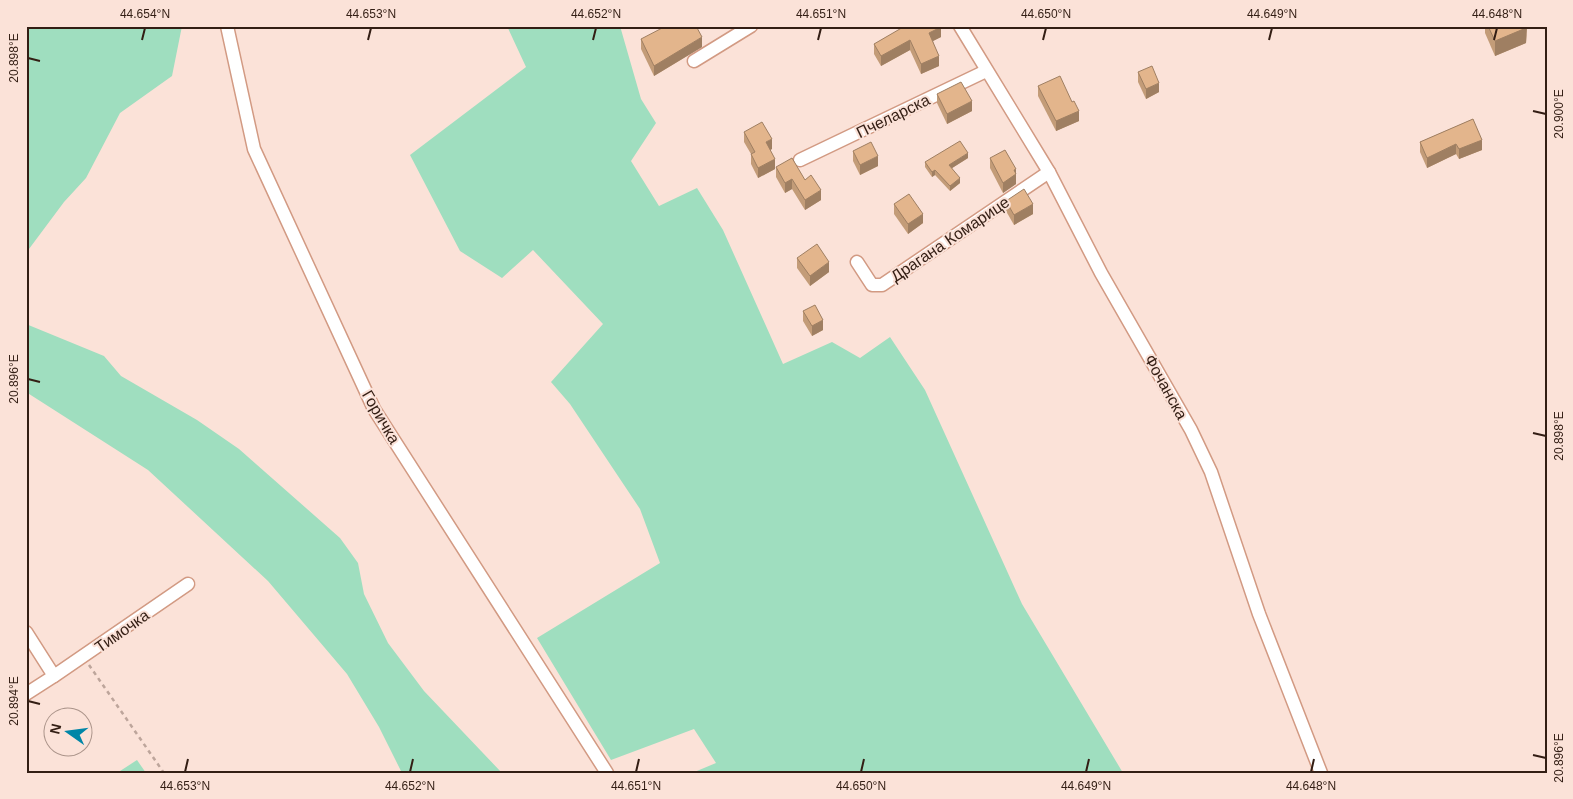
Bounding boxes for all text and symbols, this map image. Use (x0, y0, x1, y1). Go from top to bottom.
text: 44.654°N (120, 7, 170, 21)
text: 44.653°N (346, 7, 396, 21)
text: 44.652°N (571, 7, 621, 21)
text: 44.651°N (796, 7, 846, 21)
text: 44.650°N (1021, 7, 1071, 21)
text: 44.649°N (1247, 7, 1297, 21)
text: 44.648°N (1472, 7, 1522, 21)
text: 20.898°E (7, 33, 21, 83)
text: 20.900°E (1552, 89, 1566, 139)
street label: Пчеларска (854, 91, 933, 141)
street label: Драгана Комарице (888, 193, 1012, 285)
street label: Фочанска (1141, 352, 1191, 422)
text: 20.896°E (7, 354, 21, 404)
street label: Горичка (359, 387, 403, 447)
text: 20.898°E (1552, 411, 1566, 461)
street label: Тимочка (92, 606, 152, 656)
text: 20.894°E (7, 676, 21, 726)
north arrow (42, 706, 92, 756)
text: N (46, 722, 64, 736)
text: 20.896°E (1552, 733, 1566, 783)
text: 44.653°N (160, 779, 210, 793)
text: 44.652°N (385, 779, 435, 793)
text: 44.651°N (611, 779, 661, 793)
text: 44.650°N (836, 779, 886, 793)
text: 44.649°N (1061, 779, 1111, 793)
text: 44.648°N (1286, 779, 1336, 793)

